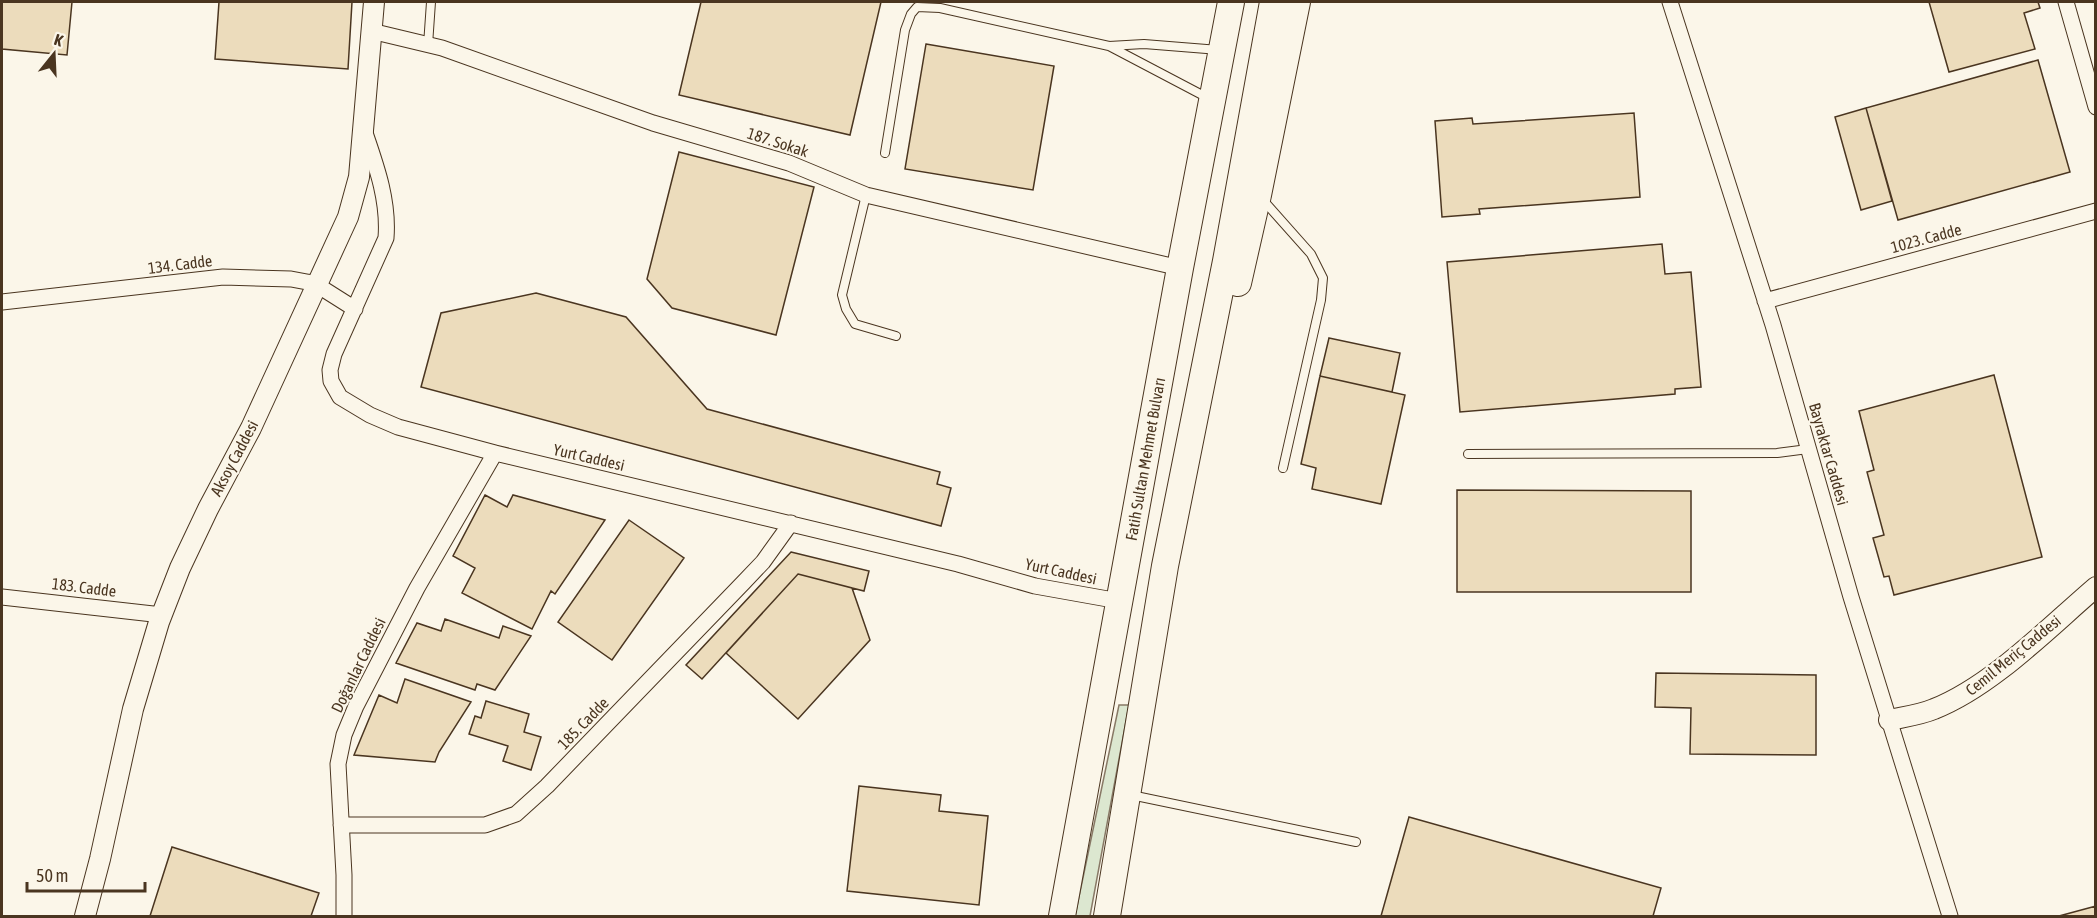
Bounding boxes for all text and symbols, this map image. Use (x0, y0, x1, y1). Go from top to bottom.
north arrow (24, 24, 84, 84)
text: K (52, 30, 65, 50)
street label: 187. Sokak (745, 124, 811, 160)
street label: 1023. Cadde (1889, 220, 1963, 256)
street label: 134. Cadde (147, 251, 213, 277)
street label: Fatih Sultan Mehmet Bulvarı (1122, 376, 1168, 542)
street label: Bayraktar Caddesi (1805, 401, 1852, 508)
street label: Aksoy Caddesi (207, 417, 262, 499)
street label: Yurt Caddesi (552, 440, 626, 474)
street label: Yurt Caddesi (1024, 555, 1098, 587)
street label: 183. Cadde (51, 574, 117, 600)
street label: Cemil Meriç Caddesi (1962, 611, 2065, 700)
street label: Doğanlar Caddesi (327, 615, 390, 716)
street label: 185. Cadde (554, 693, 612, 753)
scale bar (27, 855, 146, 893)
text: 50 m (36, 865, 68, 886)

